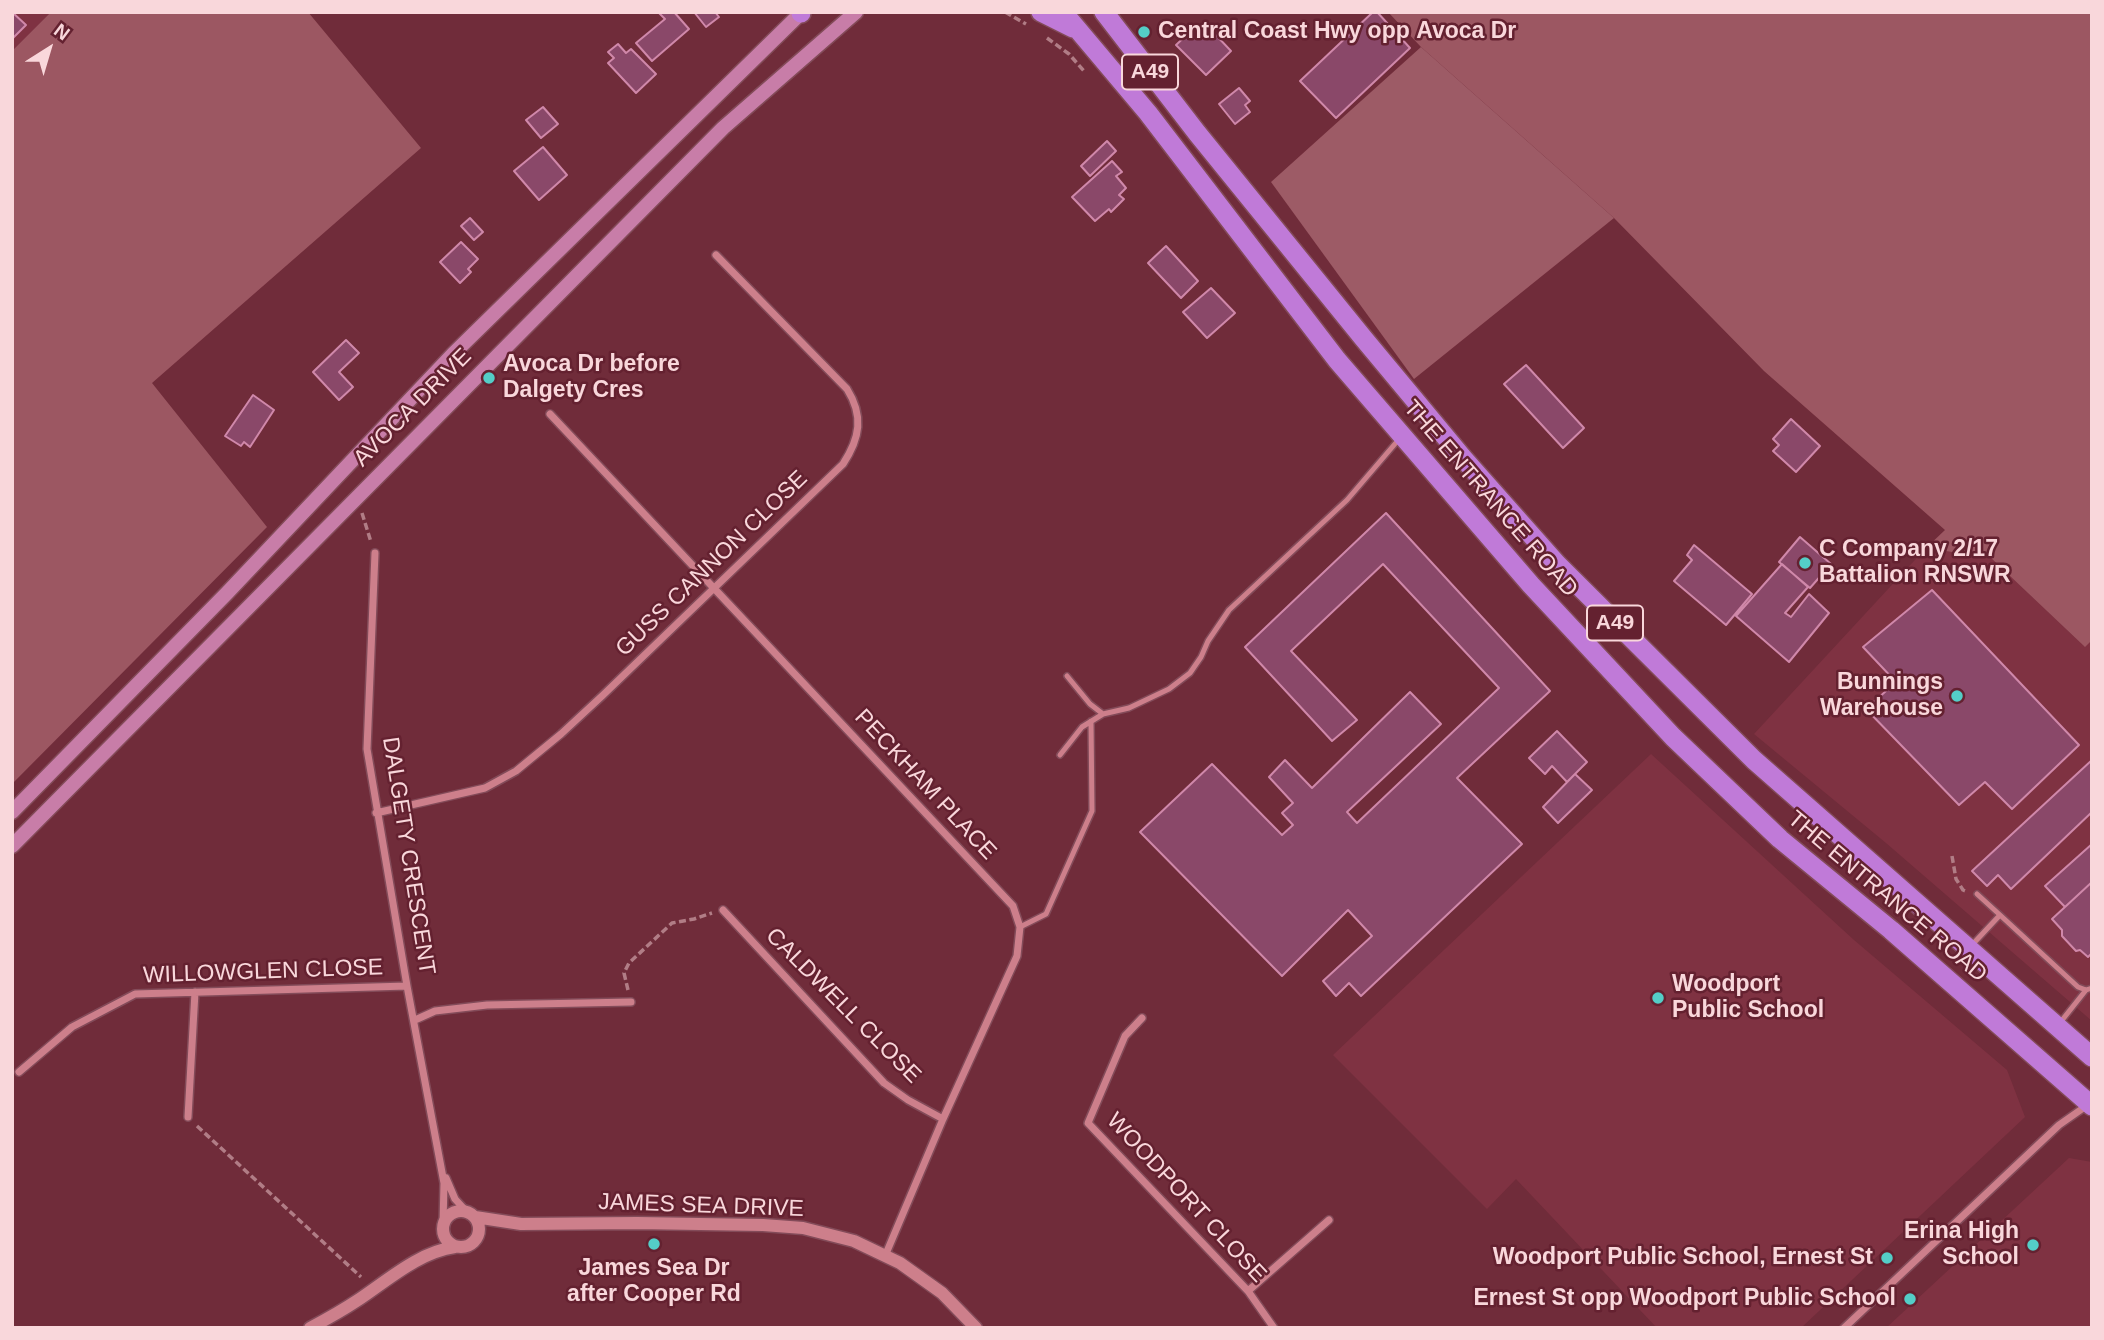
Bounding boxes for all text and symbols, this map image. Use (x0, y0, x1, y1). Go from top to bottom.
north arrow (14, 14, 84, 84)
place label: Central Coast Hwy opp Avoca Dr (1158, 18, 1516, 46)
text: N (50, 19, 74, 44)
marker: Central Coast Hwy opp Avoca Dr (1136, 24, 1152, 40)
road number: A49 (1122, 55, 1178, 90)
street label: AVOCA DRIVE (348, 343, 478, 473)
place label: Avoca Dr before Dalgety Cres (503, 351, 680, 405)
marker: Avoca Dr before Dalgety Cres (481, 370, 497, 386)
street label: THE ENTRANCE ROAD (1397, 395, 1583, 603)
street label: GUSS CANNON CLOSE (610, 465, 814, 663)
place label: C Company 2/17 Battalion RNSWR (1819, 536, 2011, 590)
marker: C Company 2/17 Battalion RNSWR (1797, 555, 1813, 571)
road number: A49 (1587, 606, 1643, 640)
place label: Bunnings Warehouse (1820, 669, 1943, 723)
marker: Bunnings Warehouse (1949, 688, 1965, 704)
street label: PECKHAM PLACE (848, 704, 1002, 866)
street label: DALGETY CRESCENT (376, 735, 440, 977)
street label: THE ENTRANCE ROAD (1782, 806, 1992, 988)
street label: CALDWELL CLOSE (760, 923, 926, 1089)
street label: WILLOWGLEN CLOSE (142, 954, 384, 990)
place label: Woodport Public School (1672, 971, 1824, 1025)
marker: Woodport Public School (1650, 990, 1666, 1006)
street label: WOODPORT CLOSE (1100, 1107, 1272, 1289)
street label: JAMES SEA DRIVE (598, 1189, 804, 1223)
place label: Erina High School (1904, 1218, 2019, 1272)
marker: James Sea Dr after Cooper Rd (646, 1236, 662, 1252)
marker: Erina High School (2025, 1237, 2041, 1253)
place label: Woodport Public School, Ernest St (1493, 1244, 1873, 1272)
marker: Woodport Public School, Ernest St (1879, 1250, 1895, 1266)
place label: James Sea Dr after Cooper Rd (567, 1255, 741, 1309)
place label: Ernest St opp Woodport Public School (1473, 1285, 1896, 1313)
marker: Ernest St opp Woodport Public School (1902, 1291, 1918, 1307)

